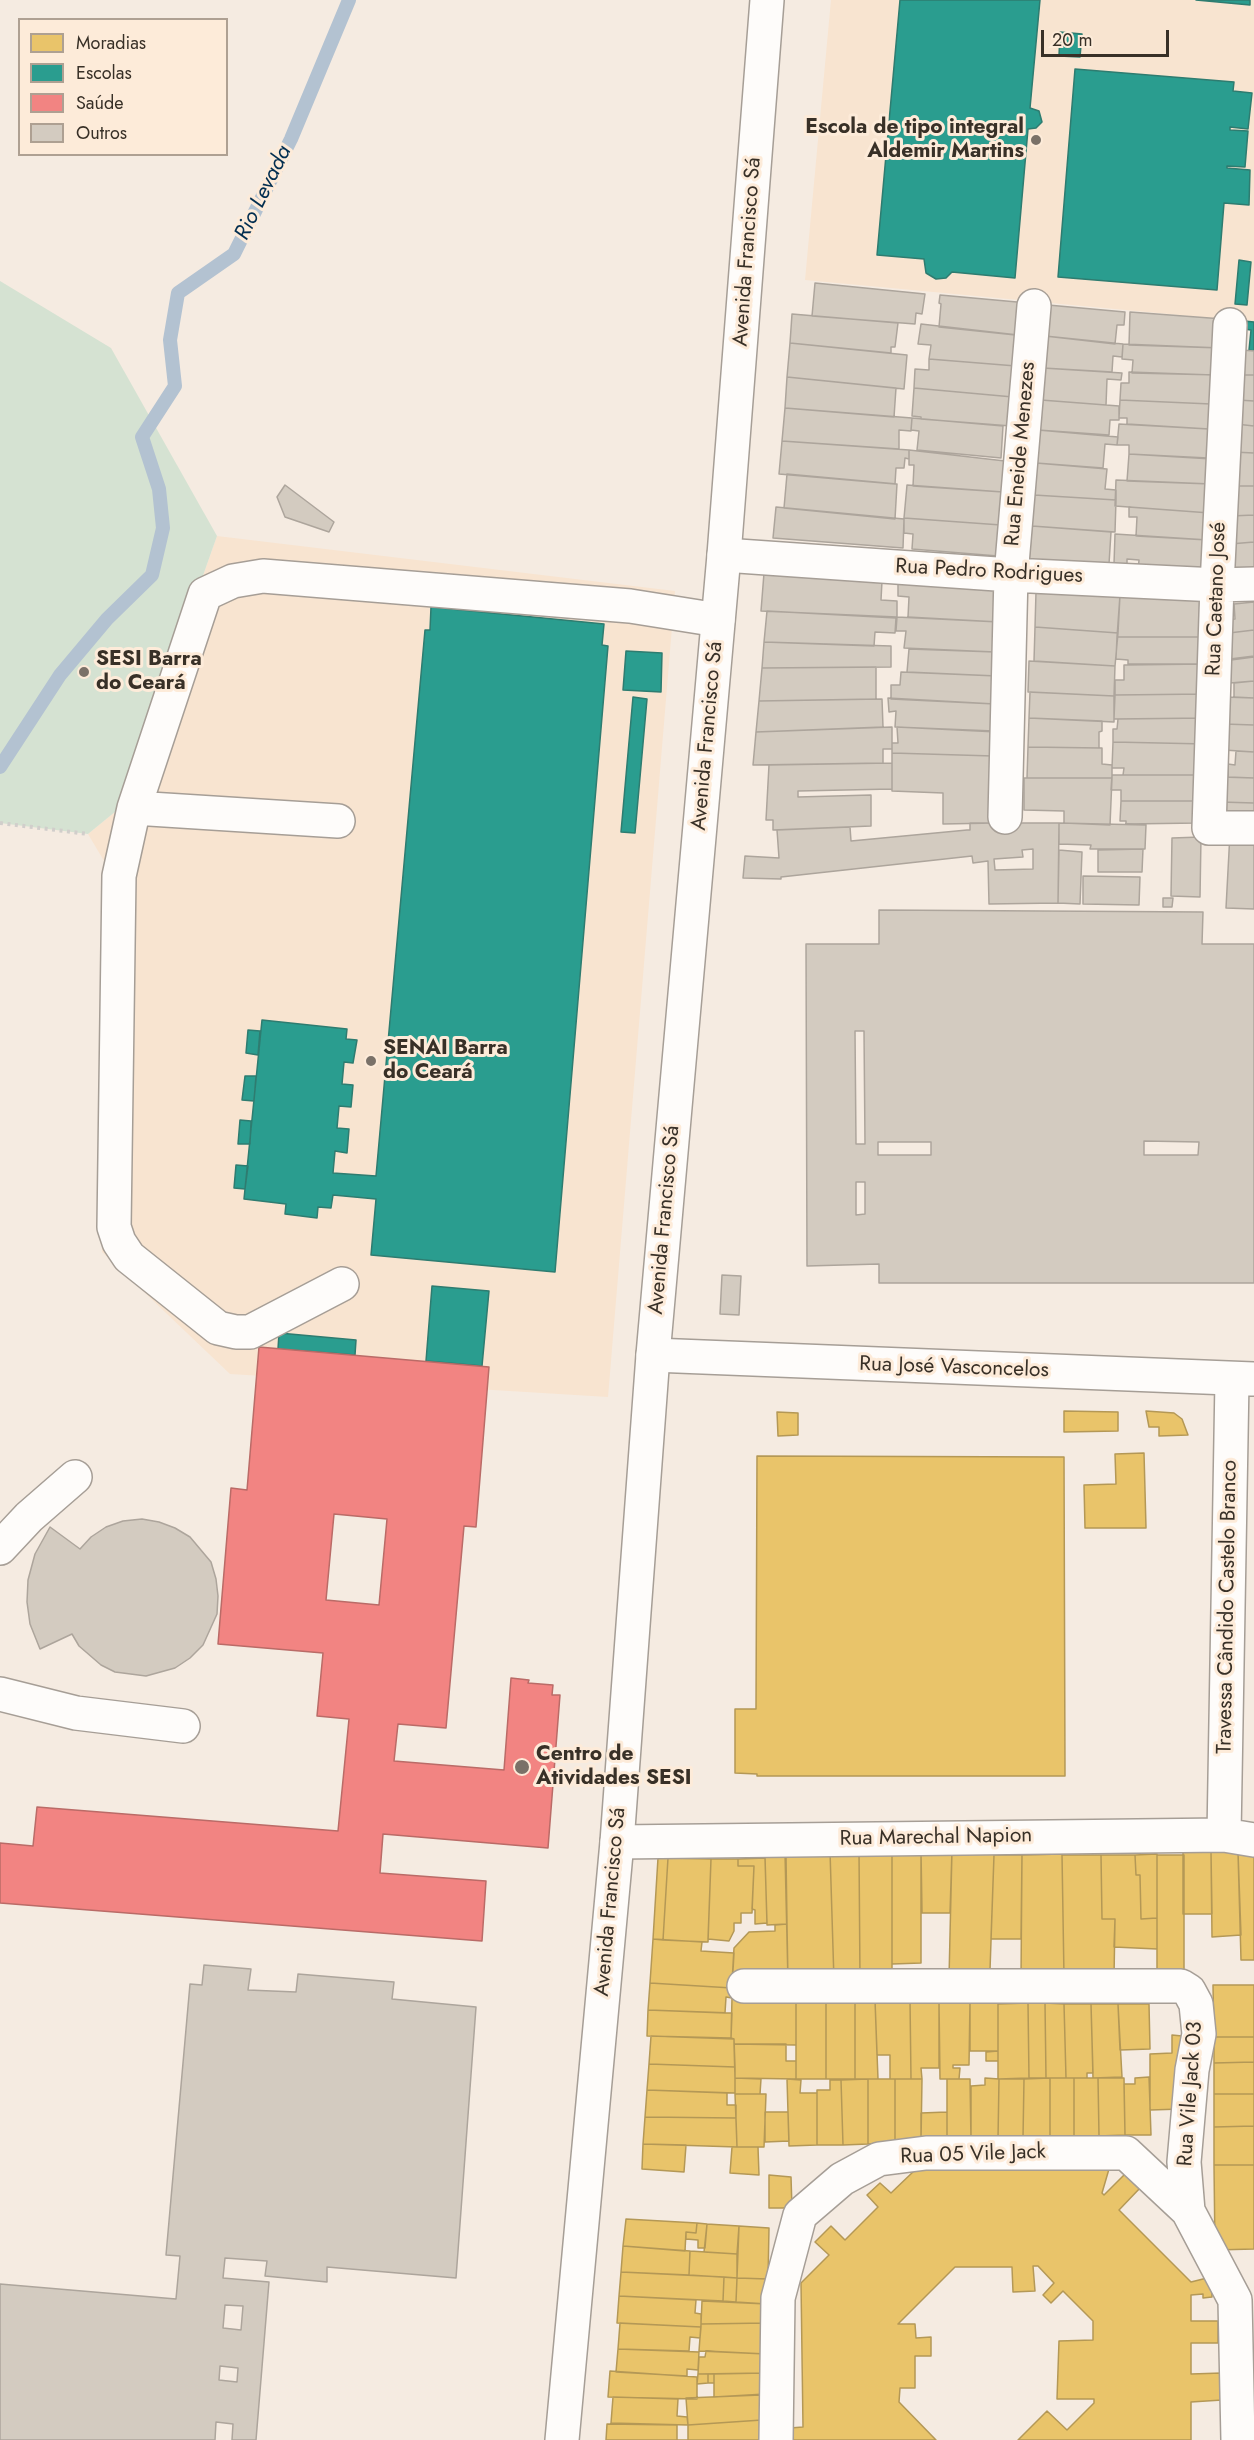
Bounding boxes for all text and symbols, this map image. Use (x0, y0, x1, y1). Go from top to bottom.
legend (18, 18, 228, 156)
scale bar (1044, 18, 1172, 56)
text: 20 m (1052, 27, 1092, 53)
text: Moradias (76, 30, 146, 56)
text: Escolas (76, 60, 132, 86)
text: Saúde (76, 90, 124, 116)
place label: Escola de tipo integral Aldemir Martins (805, 115, 1024, 165)
text: Outros (76, 120, 127, 146)
marker: Escola de tipo integral Aldemir Martins (1029, 133, 1043, 147)
water label: Rio Levada (230, 141, 298, 245)
street label: Avenida Francisco Sá (729, 157, 767, 347)
street label: Rua Eneide Menezes (1000, 361, 1042, 547)
street label: Rua Caetano José (1202, 522, 1232, 676)
street label: Rua Pedro Rodrigues (895, 555, 1083, 589)
street label: Avenida Francisco Sá (687, 641, 729, 831)
place label: SESI Barra do Ceará (96, 647, 202, 697)
marker: SESI Barra do Ceará (77, 665, 91, 679)
place label: SENAI Barra do Ceará (383, 1036, 508, 1086)
marker: SENAI Barra do Ceará (364, 1054, 378, 1068)
street label: Avenida Francisco Sá (644, 1125, 686, 1315)
street label: Rua José Vasconcelos (859, 1352, 1049, 1384)
street label: Travessa Cândido Castelo Branco (1213, 1460, 1243, 1754)
place label: Centro de Atividades SESI (536, 1742, 692, 1792)
marker: Centro de Atividades SESI (513, 1758, 531, 1776)
street label: Avenida Francisco Sá (590, 1807, 632, 1997)
street label: Rua Marechal Napion (839, 1824, 1033, 1852)
street label: Rua Vile Jack 03 (1173, 2021, 1209, 2167)
street label: Rua 05 Vile Jack (900, 2140, 1046, 2170)

